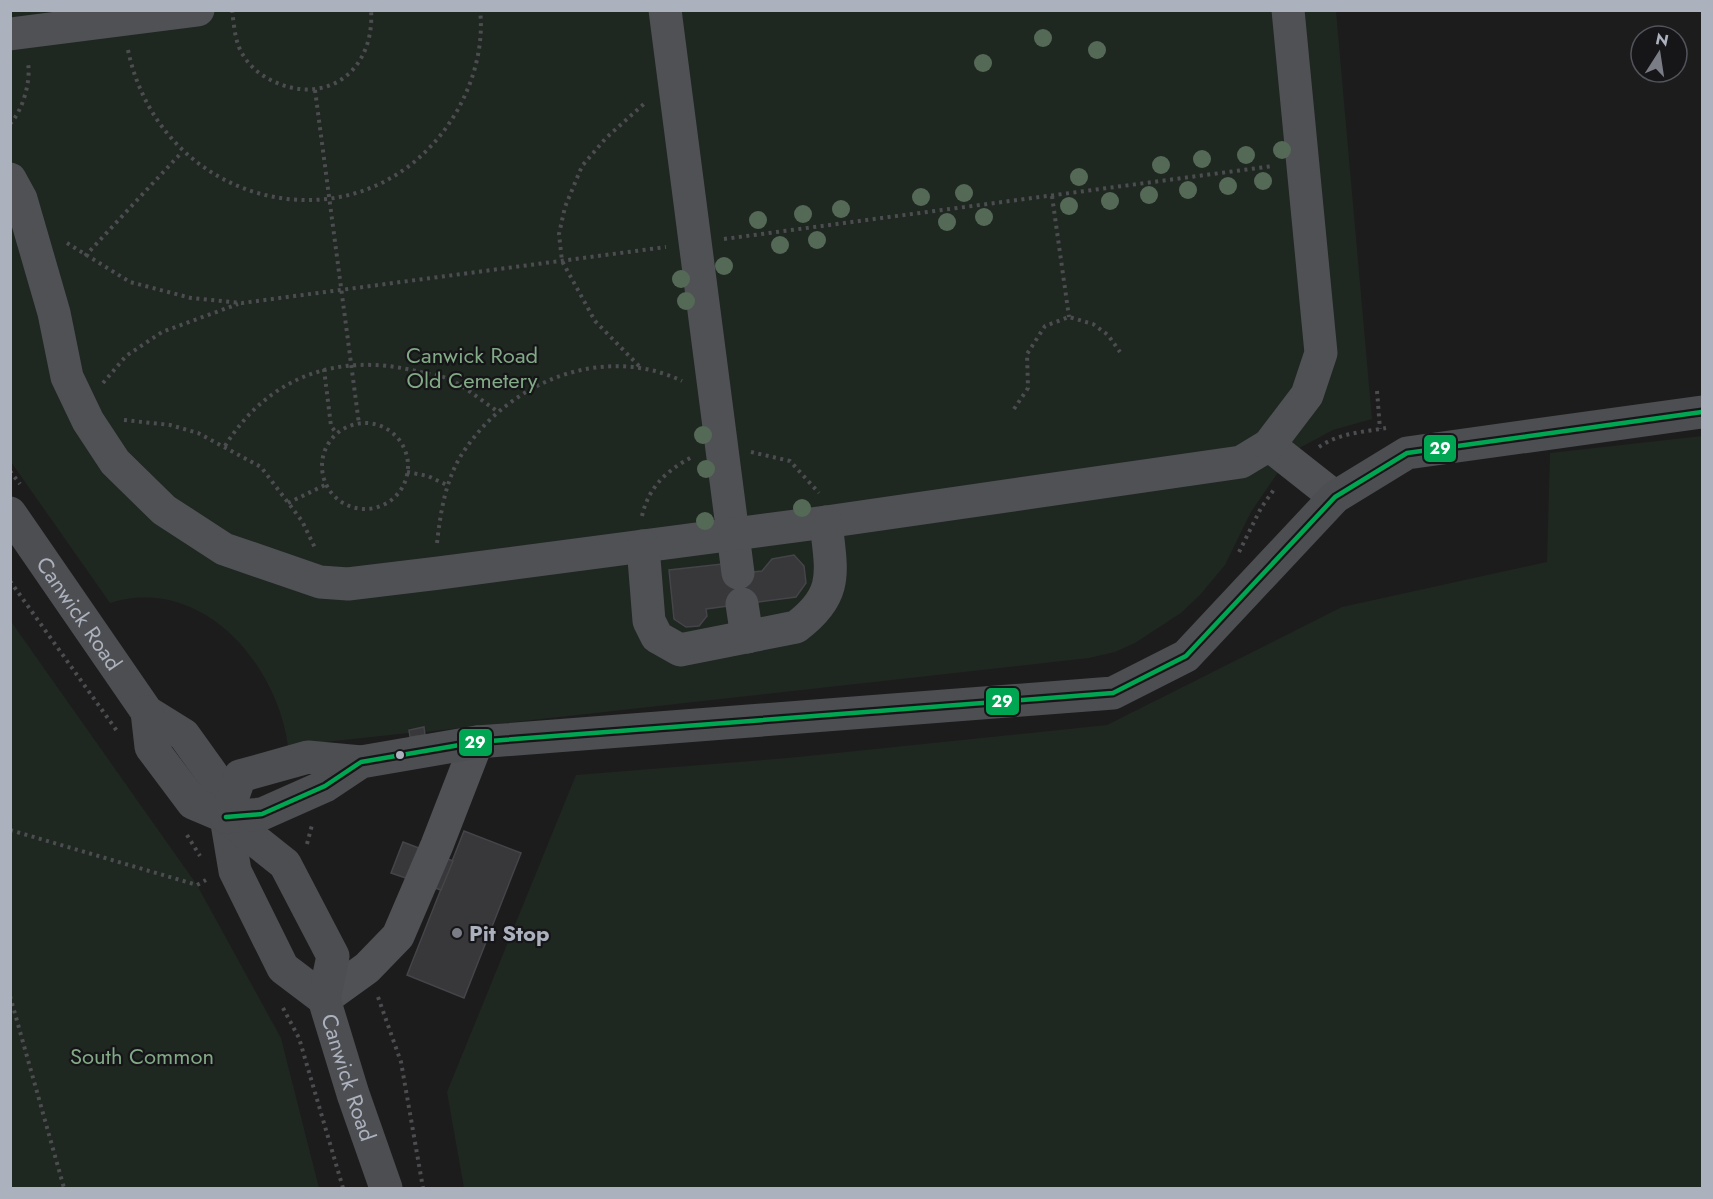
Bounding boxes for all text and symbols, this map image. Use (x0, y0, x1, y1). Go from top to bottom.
north arrow (1629, 24, 1689, 84)
text: N (1653, 27, 1671, 52)
park label: Canwick Road Old Cemetery (406, 339, 538, 396)
line badge: 29 (1423, 434, 1457, 463)
text: 29 (1429, 437, 1451, 460)
street label: Canwick Road (29, 550, 130, 677)
line badge: 29 (985, 687, 1020, 716)
text: 29 (991, 690, 1013, 713)
line badge: 29 (458, 728, 493, 757)
text: 29 (464, 731, 486, 754)
unlabelled marker (394, 749, 406, 761)
place label: Pit Stop (469, 917, 550, 949)
marker: Pit Stop (450, 926, 464, 940)
street label: Canwick Road (313, 1010, 384, 1145)
park label: South Common (70, 1040, 214, 1072)

